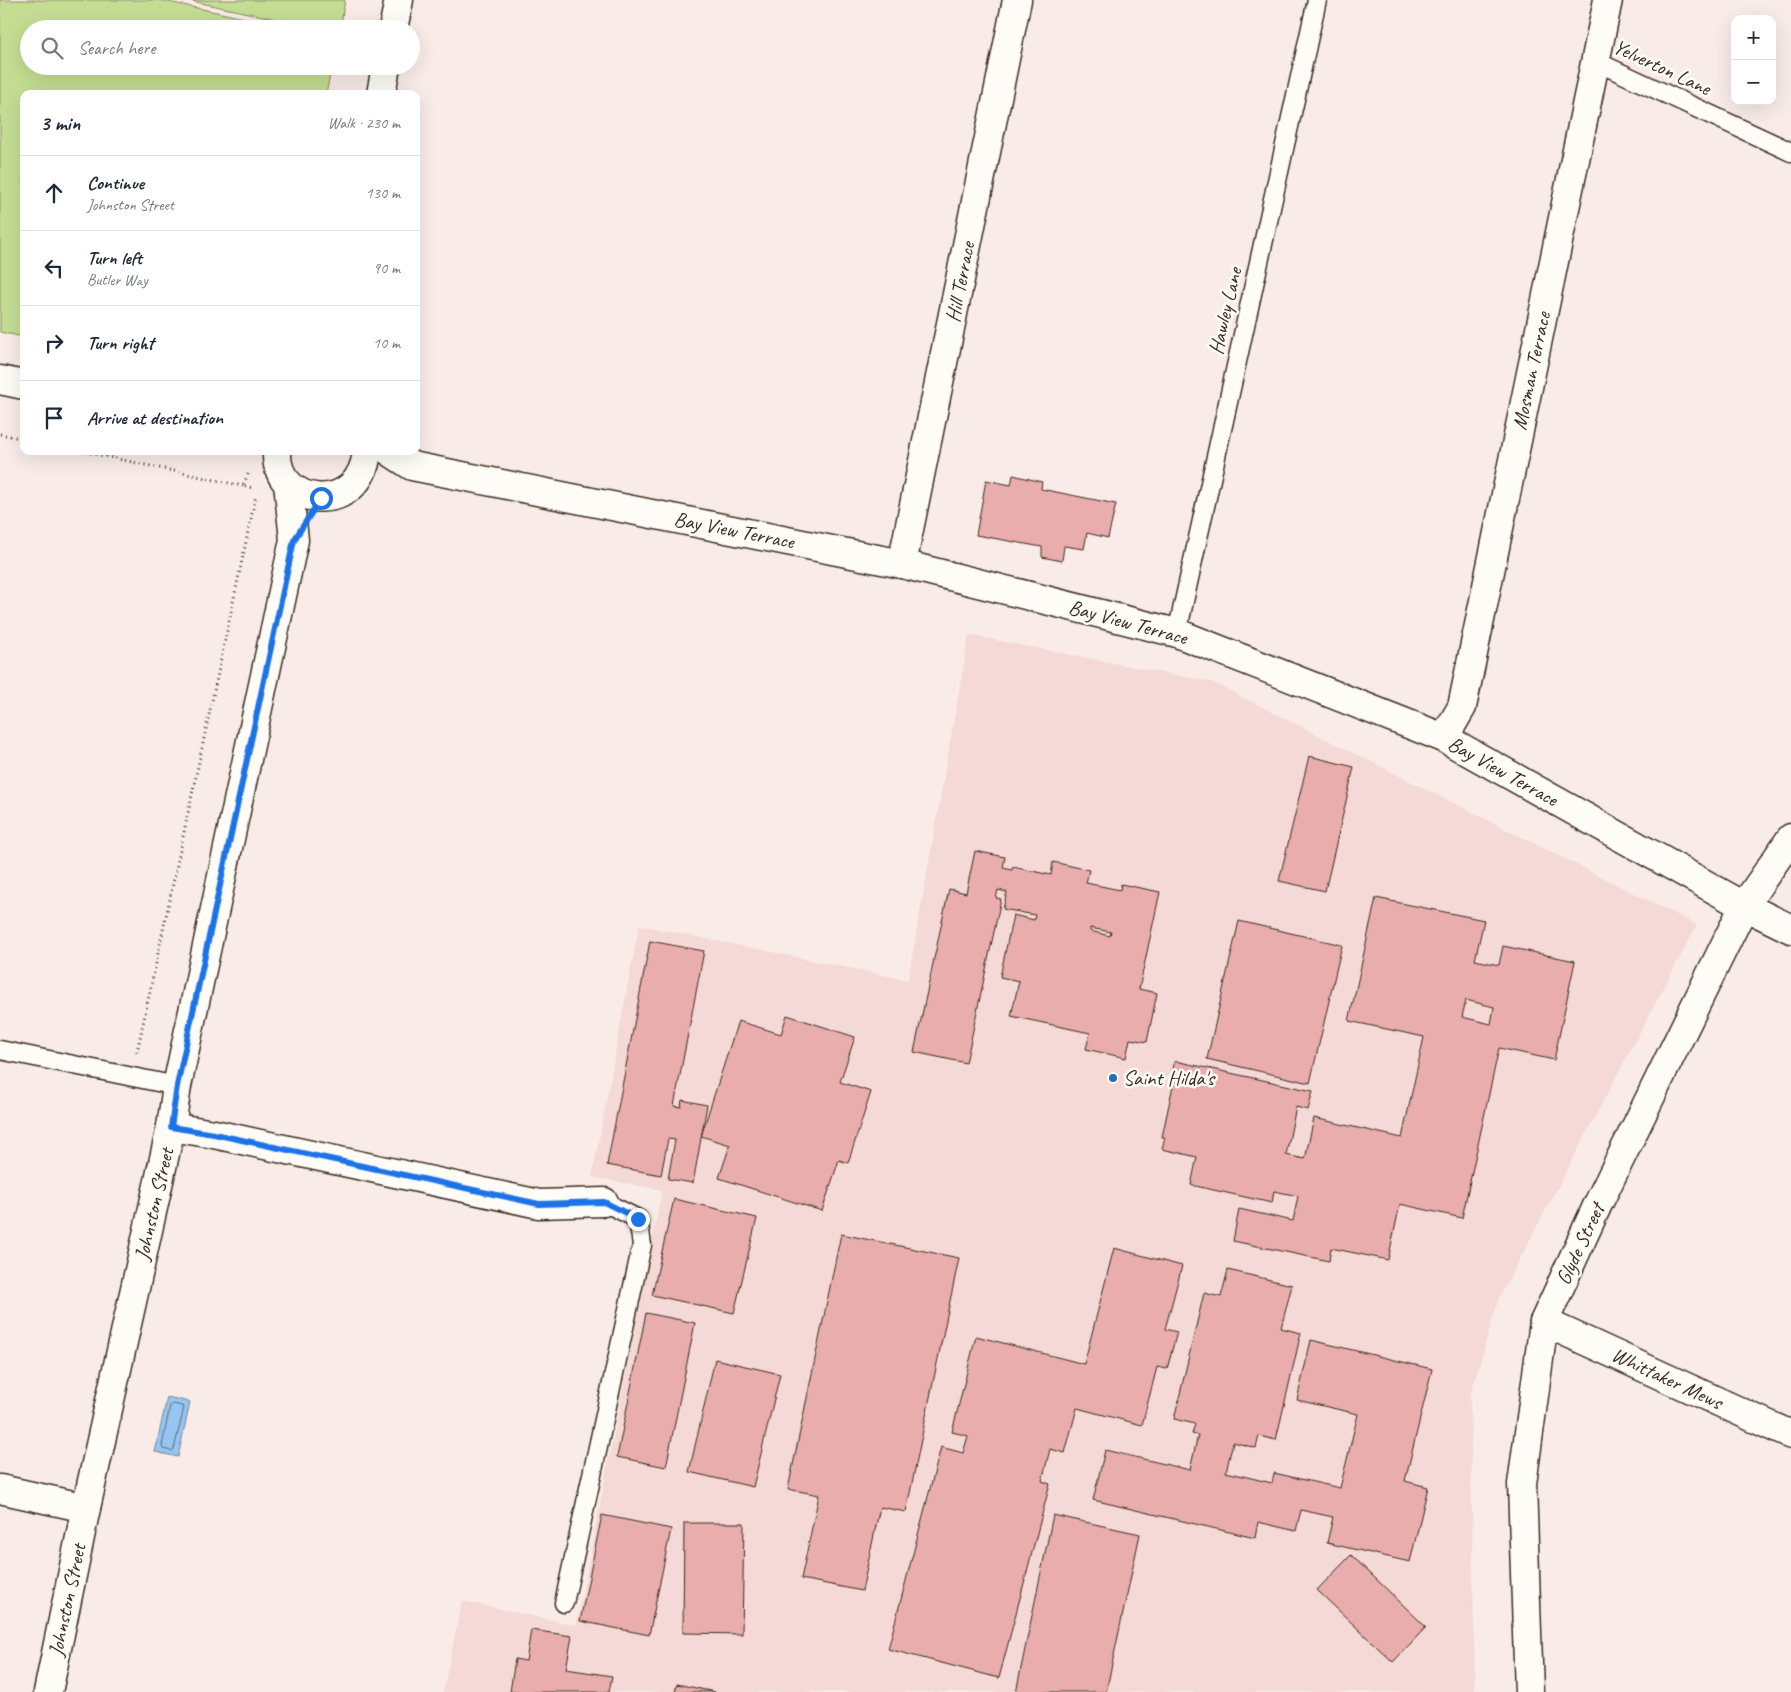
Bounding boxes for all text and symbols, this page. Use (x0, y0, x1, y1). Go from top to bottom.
map controls (1731, 15, 1776, 105)
button: + (1731, 15, 1776, 60)
search box (20, 20, 420, 75)
street label: Yelverton Lane (1609, 33, 1716, 101)
icon: search (38, 34, 66, 62)
text: Search here (78, 36, 155, 60)
button: − (1731, 60, 1776, 105)
text: 3 min (40, 110, 80, 136)
text: Walk · 230 m (328, 113, 400, 133)
text: Continue (87, 171, 144, 195)
icon: ahead (40, 179, 68, 207)
text: 130 m (366, 183, 400, 203)
text: Johnston Street (87, 195, 174, 215)
street label: Hill Terrace (939, 238, 981, 324)
text: Turn left (87, 246, 142, 270)
icon: left (40, 254, 68, 282)
text: 90 m (373, 258, 400, 278)
street label: Hawley Lane (1202, 263, 1248, 357)
text: Butler Way (87, 270, 148, 290)
street label: Mosman Terrace (1506, 309, 1556, 432)
icon: right (40, 329, 68, 357)
text: Turn right (87, 331, 154, 355)
text: 10 m (373, 333, 400, 353)
icon: arrive (40, 404, 68, 432)
text: Arrive at destination (87, 406, 223, 430)
route start (310, 487, 333, 510)
street label: Bay View Terrace (672, 506, 797, 555)
street label: Bay View Terrace (1066, 594, 1191, 651)
street label: Bay View Terrace (1444, 730, 1564, 812)
place label: Saint Hilda's (1123, 1065, 1216, 1091)
marker: Saint Hilda's (1107, 1072, 1119, 1084)
street label: Johnston Street (128, 1143, 180, 1264)
street label: Glyde Street (1550, 1196, 1611, 1289)
route end (627, 1208, 650, 1231)
street label: Whittaker Mews (1608, 1341, 1728, 1416)
street label: Johnston Street (42, 1539, 92, 1660)

